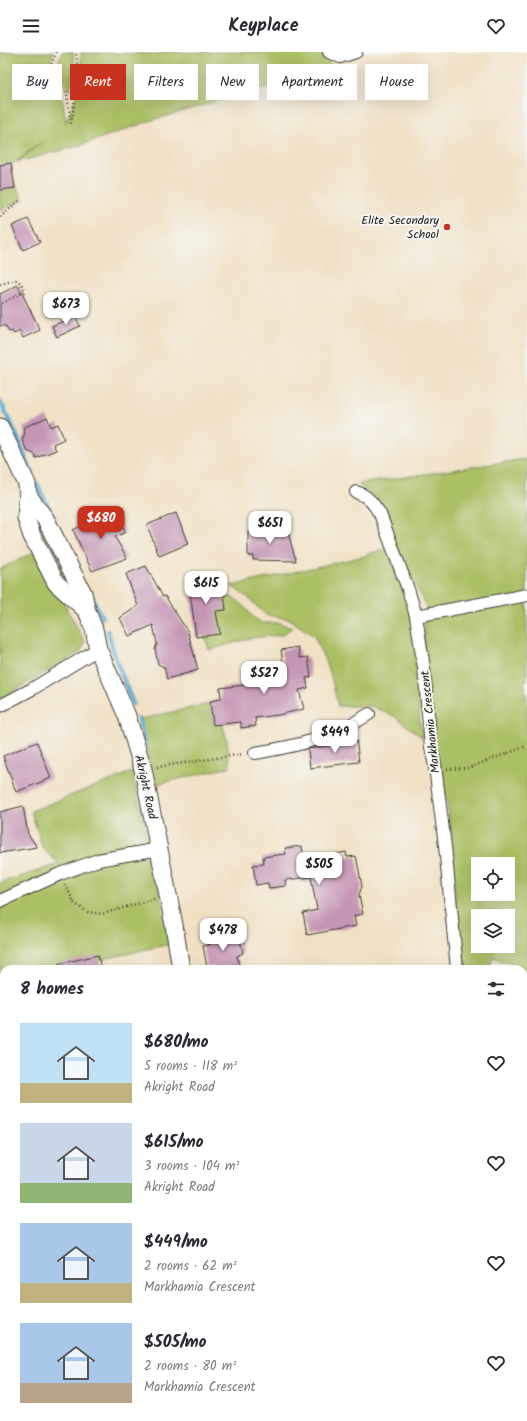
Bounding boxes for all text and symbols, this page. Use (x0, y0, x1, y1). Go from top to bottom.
text: Keyplace (228, 12, 299, 41)
icon: menu (20, 15, 42, 37)
icon: heart (485, 15, 507, 37)
chip: Buy (12, 64, 62, 100)
chip: Rent (70, 64, 126, 100)
chip: Filters (134, 64, 198, 100)
chip: New (206, 64, 259, 100)
chip: Apartment (267, 64, 357, 100)
chip: House (365, 64, 428, 100)
place label: Elite Secondary School (361, 211, 439, 244)
marker: Elite Secondary School (442, 222, 452, 232)
pin: $673 (42, 292, 90, 326)
text: $673 (52, 294, 80, 315)
pin: $680 (77, 506, 125, 540)
text: $680 (86, 508, 116, 529)
pin: $651 (246, 511, 294, 545)
text: $651 (257, 513, 283, 534)
pin: $615 (182, 571, 230, 605)
text: $615 (193, 573, 219, 594)
pin: $527 (240, 661, 288, 695)
text: $527 (250, 663, 278, 684)
street label: Markhamia Crescent (416, 669, 445, 774)
pin: $449 (311, 720, 359, 754)
text: $449 (321, 722, 349, 743)
street label: Akright Road (129, 753, 162, 822)
pin: $505 (295, 852, 343, 886)
text: $505 (305, 854, 333, 875)
map controls (471, 857, 515, 953)
button: locate (471, 857, 515, 901)
button: layers (471, 909, 515, 953)
pin: $478 (199, 918, 247, 952)
text: $478 (209, 920, 237, 941)
text: 8 homes (20, 976, 84, 1003)
icon: filters (485, 978, 507, 1000)
text: $680/mo (144, 1029, 209, 1056)
icon: home (52, 1039, 100, 1087)
icon: heart (485, 1052, 507, 1074)
text: 5 rooms · 118 m² (144, 1056, 237, 1077)
text: Akright Road (144, 1077, 215, 1098)
text: $615/mo (144, 1129, 203, 1156)
icon: home (52, 1139, 100, 1187)
icon: heart (485, 1152, 507, 1174)
text: 3 rooms · 104 m² (144, 1156, 239, 1177)
text: Akright Road (144, 1177, 215, 1198)
text: $449/mo (144, 1229, 208, 1256)
icon: home (52, 1239, 100, 1287)
icon: heart (485, 1252, 507, 1274)
text: 2 rooms · 62 m² (144, 1256, 237, 1277)
text: Markhamia Crescent (144, 1277, 256, 1298)
text: $505/mo (144, 1329, 206, 1356)
icon: home (52, 1339, 100, 1387)
icon: heart (485, 1352, 507, 1374)
text: 2 rooms · 80 m² (144, 1356, 236, 1377)
text: Markhamia Crescent (144, 1377, 256, 1398)

